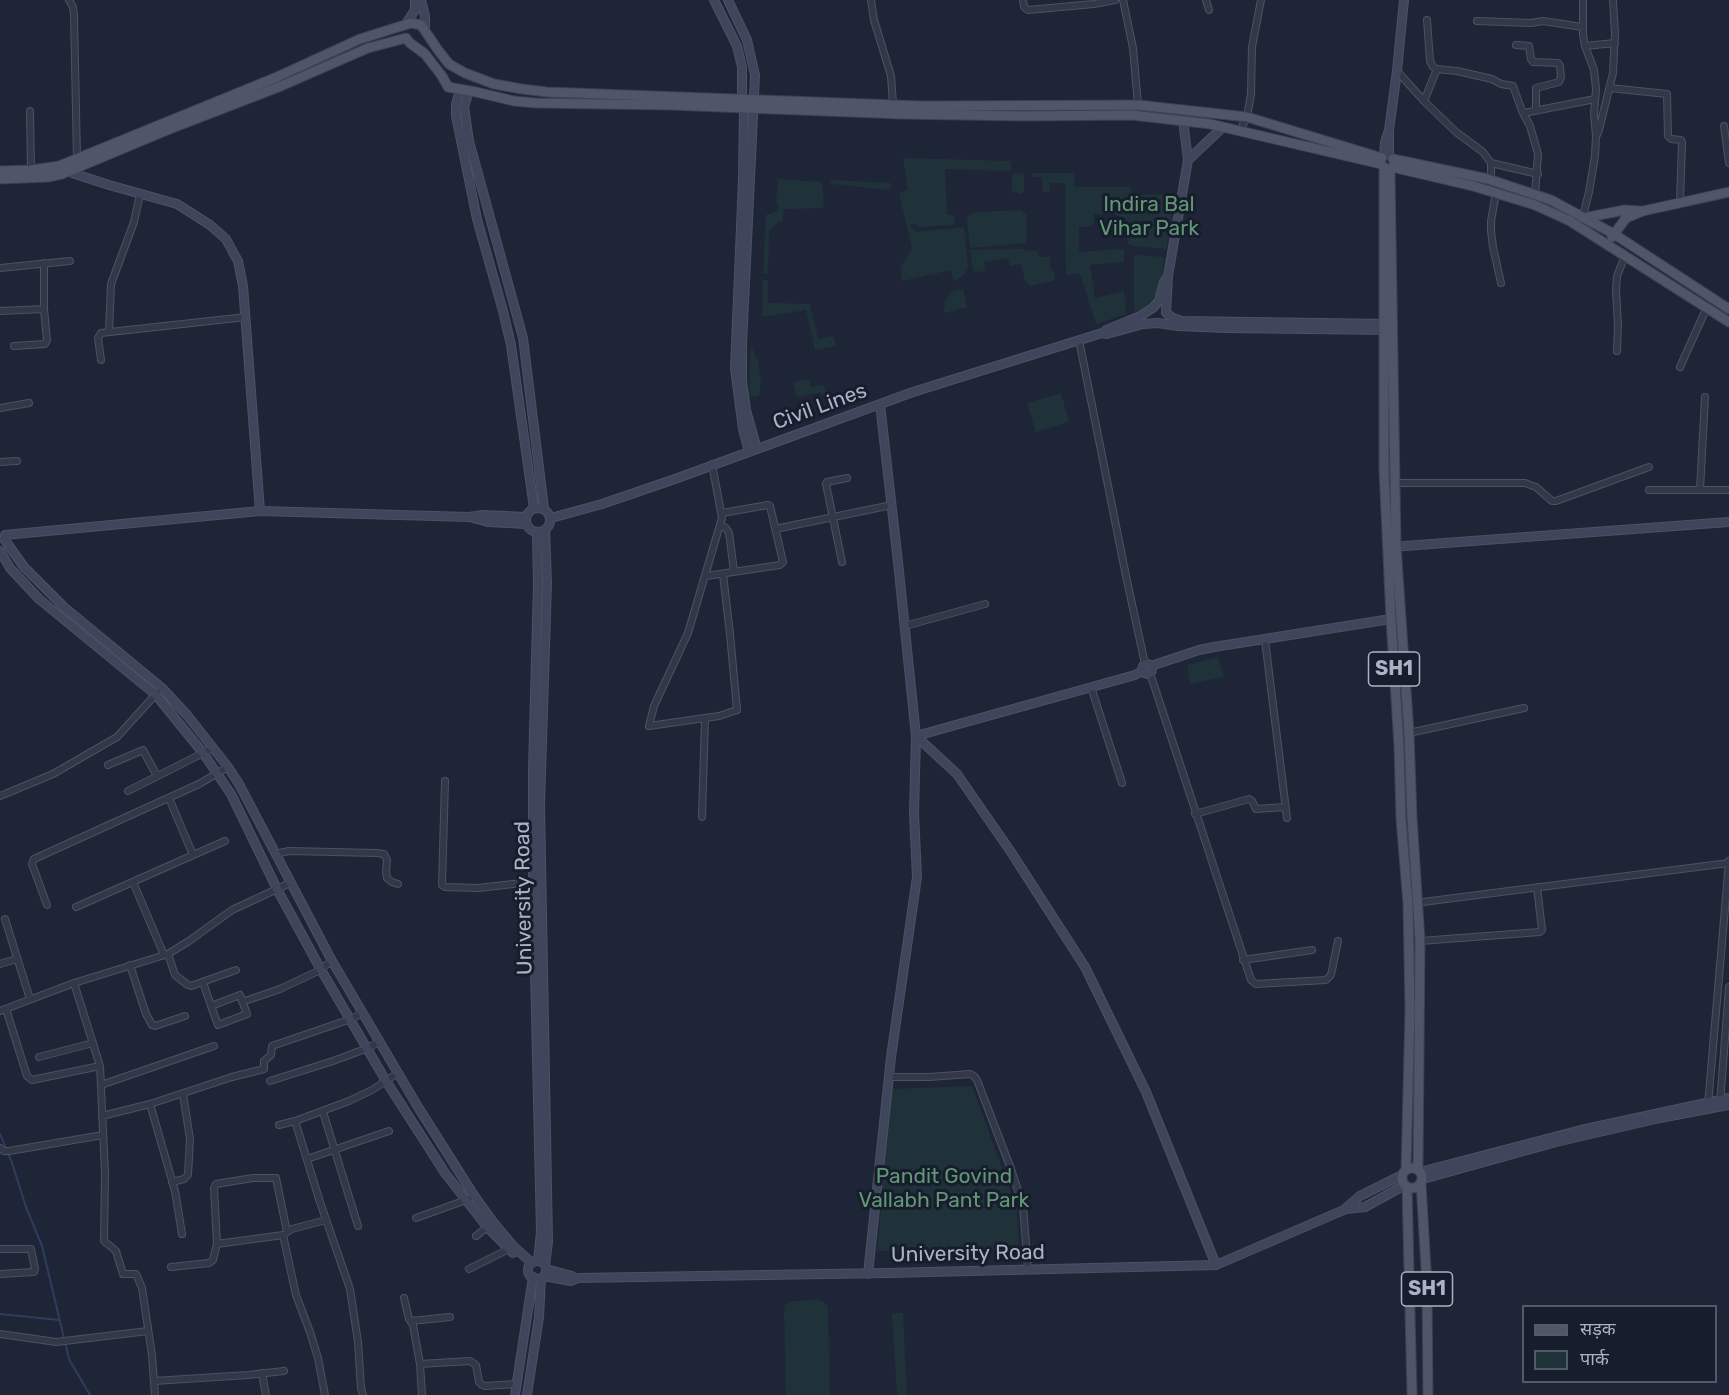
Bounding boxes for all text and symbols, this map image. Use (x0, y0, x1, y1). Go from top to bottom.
park label: Indira Bal Vihar Park (1099, 192, 1199, 242)
street label: Civil Lines (770, 378, 870, 436)
road number: SH1 (1368, 652, 1420, 686)
street label: University Road (510, 821, 538, 975)
park label: Pandit Govind Vallabh Pant Park (859, 1164, 1029, 1214)
street label: University Road (891, 1240, 1045, 1268)
road number: SH1 (1402, 1272, 1452, 1306)
legend (1522, 1305, 1717, 1383)
text: सड़क (1580, 1318, 1616, 1340)
text: पार्क (1580, 1348, 1609, 1370)

